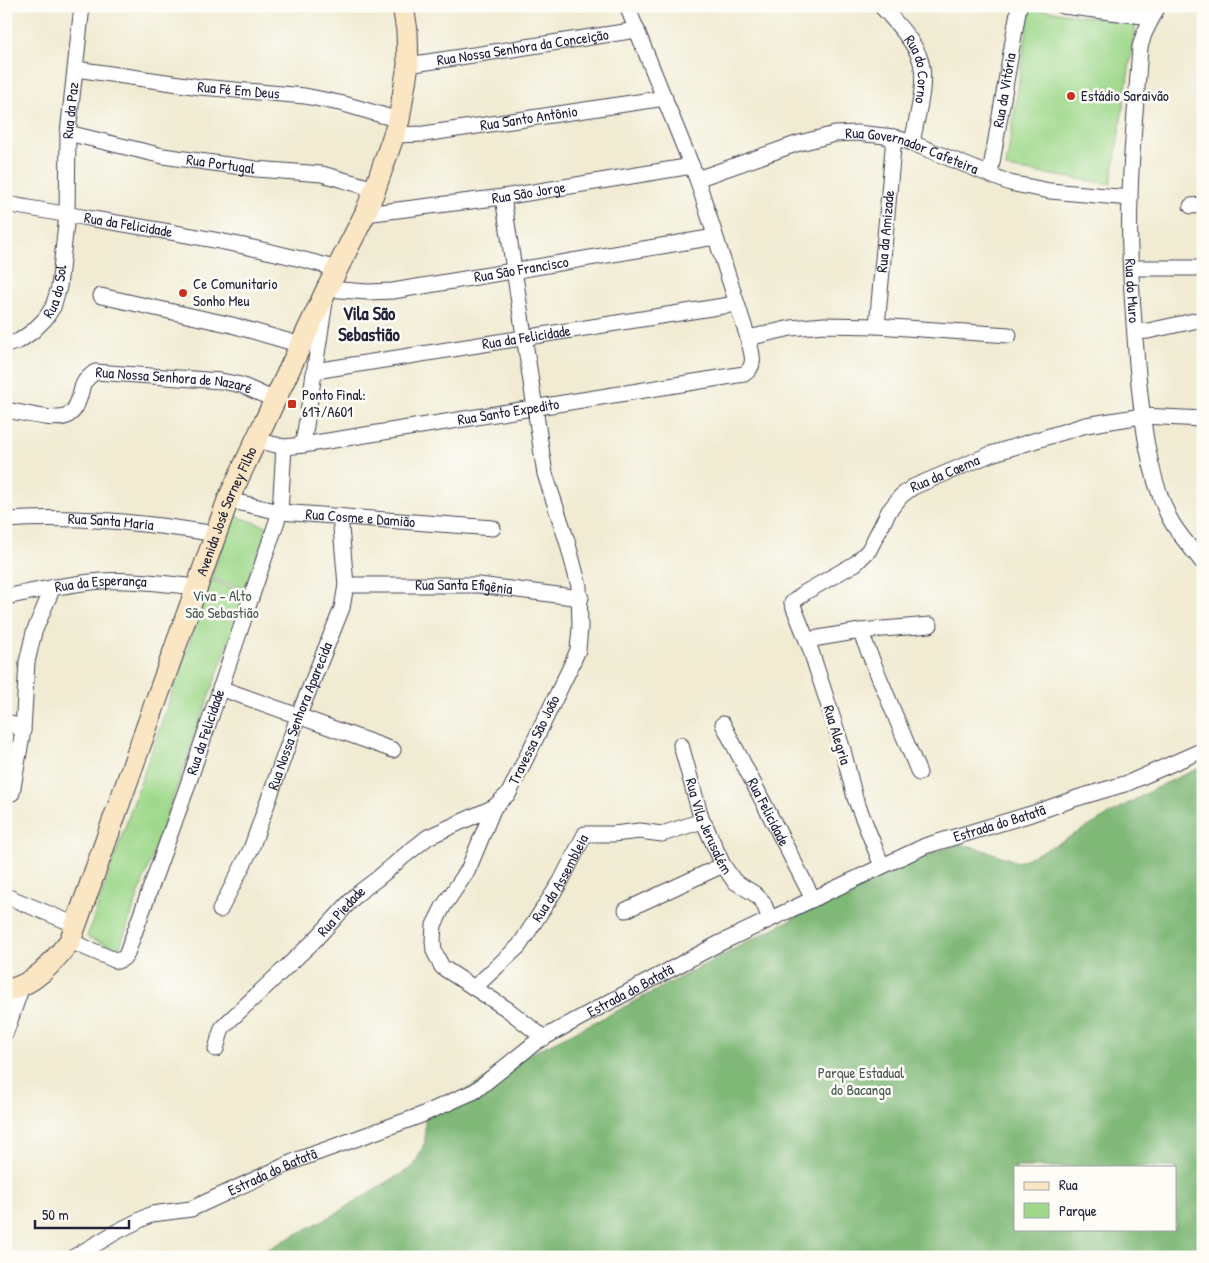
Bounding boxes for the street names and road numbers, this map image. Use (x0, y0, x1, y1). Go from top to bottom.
street label: Rua Nossa Senhora da Conceição (435, 23, 610, 70)
street label: Rua do Corno (900, 31, 934, 105)
street label: Rua da Vitória (987, 51, 1021, 129)
street label: Rua Fé Em Deus (197, 76, 281, 104)
street label: Rua da Paz (57, 81, 84, 139)
street label: Rua Santo Antônio (479, 100, 579, 135)
street label: Rua Governador Cafeteira (845, 122, 982, 179)
street label: Rua Portugal (185, 148, 256, 179)
street label: Rua São Jorge (490, 176, 567, 208)
street label: Rua da Amizade (871, 189, 899, 273)
street label: Rua da Felicidade (83, 207, 174, 242)
street label: Rua São Francisco (472, 251, 570, 287)
street label: Rua do Muro (1120, 258, 1145, 324)
street label: Rua do Sol (38, 264, 71, 322)
street label: Rua da Felicidade (481, 319, 572, 354)
street label: Rua Nossa Senhora de Nazaré (95, 361, 256, 399)
street label: Rua Santo Expedito (456, 393, 561, 430)
street label: Avenida José Sarney Filho (191, 443, 262, 579)
street label: Rua da Caema (907, 449, 983, 497)
street label: Rua Cosme e Damião (305, 503, 416, 532)
street label: Rua Santa Maria (68, 508, 155, 535)
street label: Rua da Esperança (53, 570, 148, 597)
street label: Rua Santa Efigênia (415, 574, 514, 599)
street label: Rua Nossa Senhora Aparecida (262, 639, 337, 793)
street label: Rua da Felicidade (181, 686, 229, 778)
street label: Travessa São João (503, 691, 564, 788)
street label: Rua Alegria (819, 703, 856, 767)
street label: Rua Felicidade (742, 774, 795, 850)
street label: Rua Vila Jerusalém (681, 776, 737, 879)
street label: Estrada do Batatã (951, 799, 1048, 847)
street label: Rua da Assembleia (526, 830, 593, 926)
street label: Rua Piedade (312, 880, 369, 941)
street label: Estrada do Batatã (583, 958, 677, 1022)
street label: Estrada do Batatã (224, 1143, 320, 1201)

